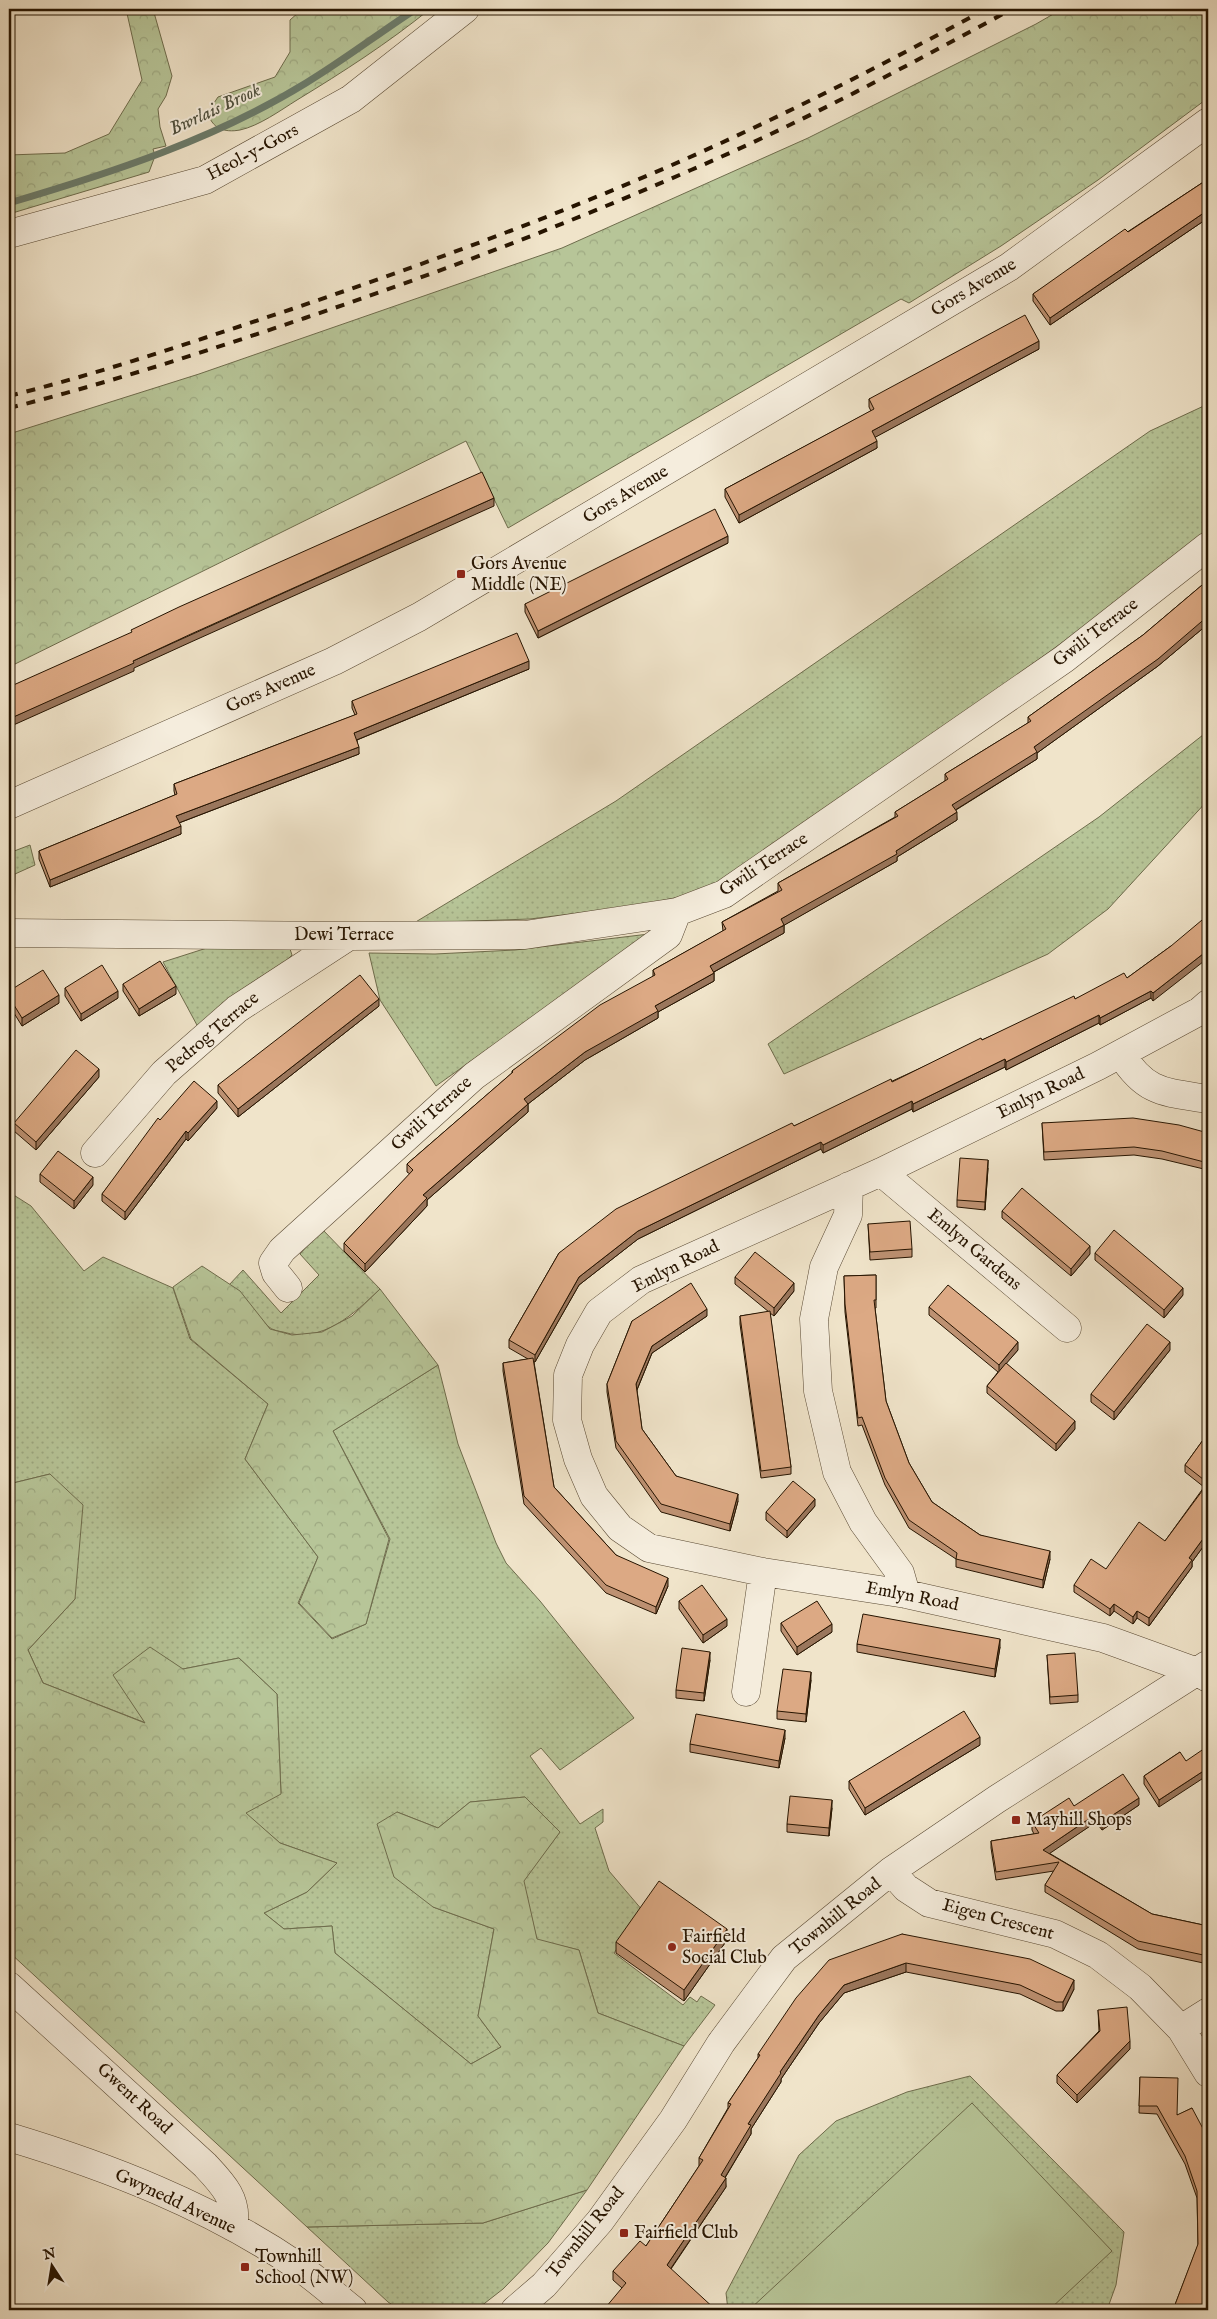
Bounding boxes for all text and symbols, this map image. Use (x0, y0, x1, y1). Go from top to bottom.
water label: Bwrlais Brook (165, 78, 265, 142)
street label: Heol-y-Gors (203, 119, 303, 187)
street label: Gors Avenue (927, 253, 1021, 323)
street label: Gors Avenue (579, 460, 673, 530)
place label: Gors Avenue Middle (NE) (471, 553, 567, 597)
marker: Gors Avenue Middle (NE) (455, 568, 467, 580)
street label: Gwili Terrace (1049, 593, 1143, 673)
street label: Gors Avenue (223, 659, 319, 719)
street label: Gwili Terrace (715, 828, 813, 902)
street label: Dewi Terrace (294, 924, 394, 947)
street label: Pedrog Terrace (162, 987, 264, 1079)
street label: Emlyn Road (994, 1063, 1089, 1125)
street label: Gwili Terrace (387, 1072, 477, 1156)
street label: Emlyn Gardens (922, 1204, 1026, 1296)
street label: Emlyn Road (629, 1235, 724, 1299)
street label: Emlyn Road (864, 1577, 961, 1617)
place label: Mayhill Shops (1026, 1809, 1132, 1832)
marker: Mayhill Shops (1010, 1814, 1022, 1826)
street label: Townhill Road (786, 1873, 887, 1961)
street label: Eigen Crescent (940, 1894, 1056, 1946)
place label: Fairfield Social Club (682, 1926, 767, 1970)
marker: Fairfield Social Club (666, 1941, 678, 1953)
street label: Gwent Road (92, 2058, 177, 2140)
street label: Gwynedd Avenue (111, 2164, 239, 2240)
street label: Townhill Road (542, 2182, 630, 2283)
place label: Fairfield Club (634, 2222, 739, 2245)
marker: Fairfield Club (618, 2227, 630, 2239)
north arrow (28, 2242, 78, 2292)
text: N (41, 2244, 57, 2265)
place label: Townhill School (NW) (255, 2246, 353, 2290)
marker: Townhill School (NW) (239, 2261, 251, 2273)

